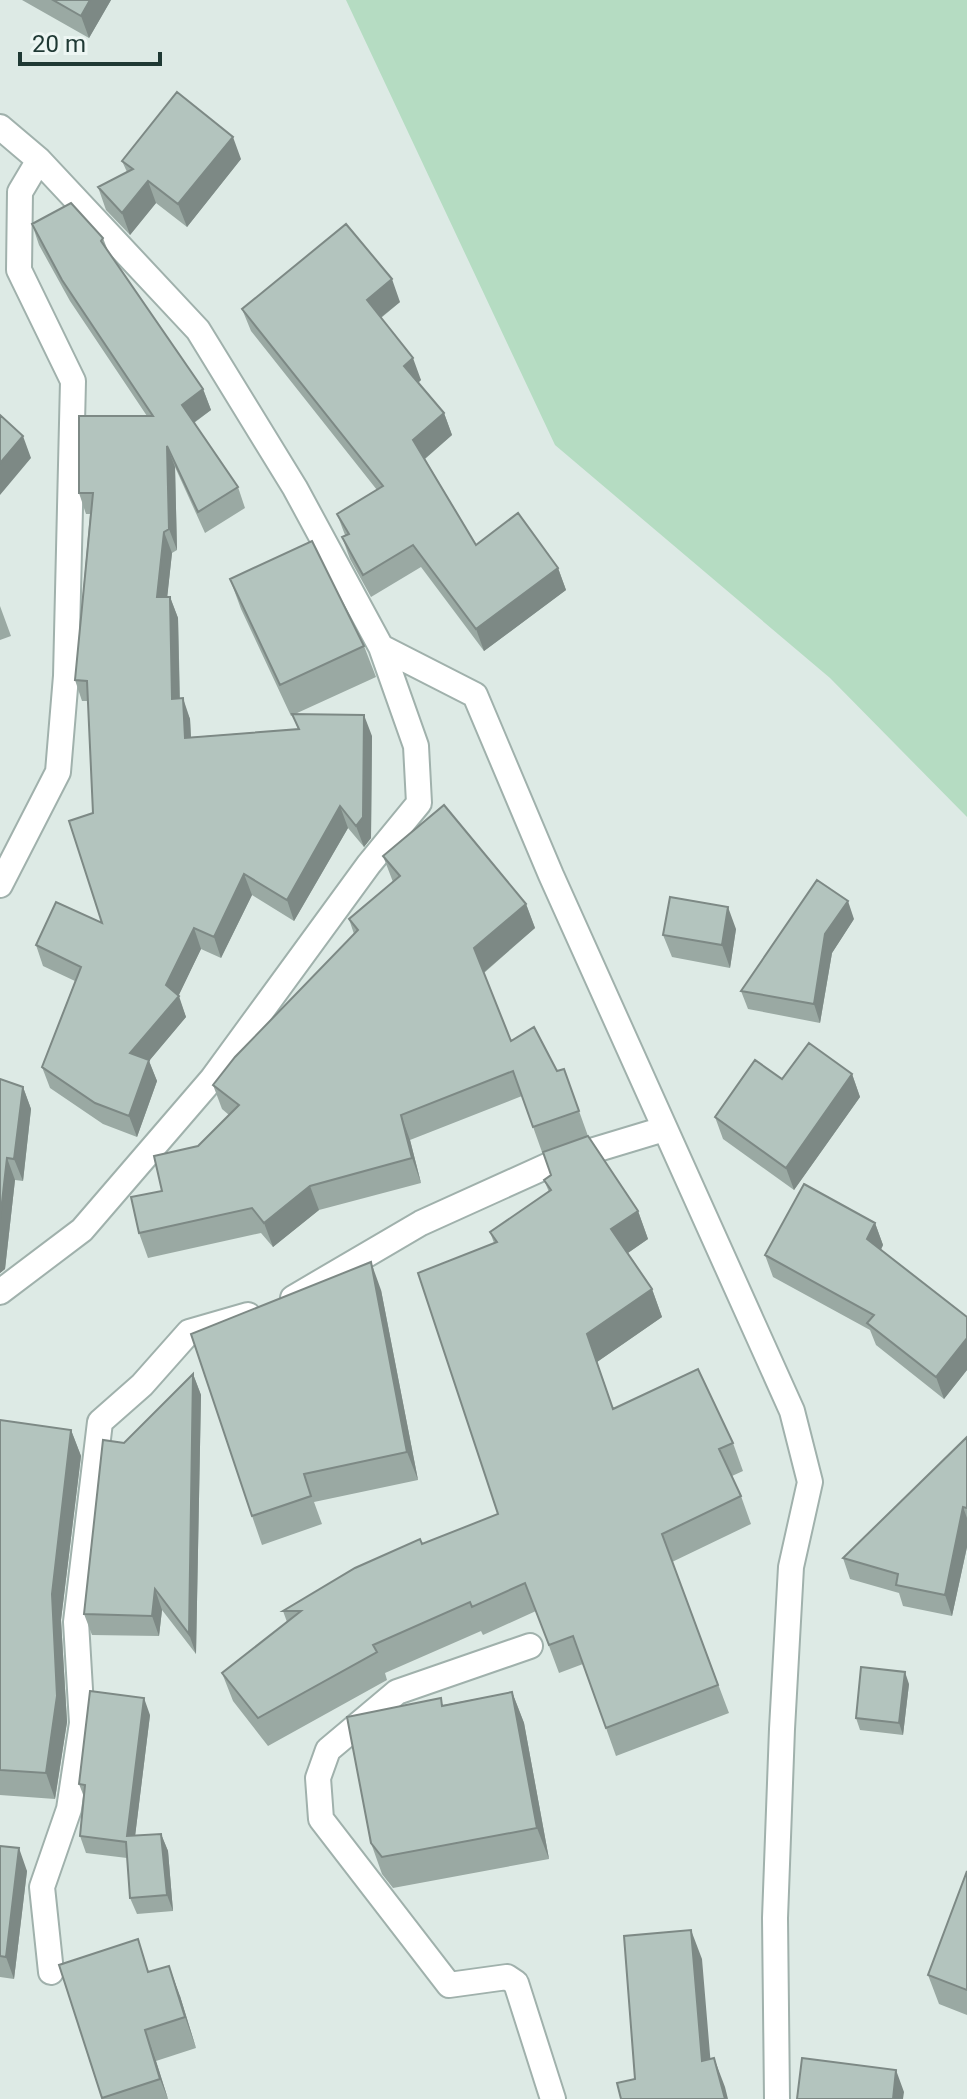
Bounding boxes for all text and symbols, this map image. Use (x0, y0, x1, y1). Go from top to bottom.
scale bar (20, 16, 160, 66)
text: 20 m (32, 30, 86, 58)

